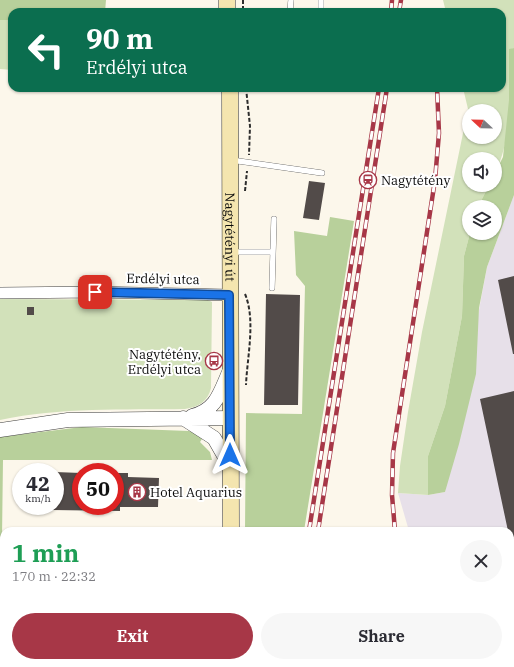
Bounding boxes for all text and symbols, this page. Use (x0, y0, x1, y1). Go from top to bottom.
text: 90 m (86, 20, 153, 57)
icon: left (20, 24, 72, 76)
text: Erdélyi utca (86, 56, 188, 79)
north arrow (462, 104, 502, 144)
map controls (462, 104, 502, 240)
button: sound (462, 152, 502, 192)
station icon: Nagytétény (358, 170, 378, 190)
place label: Nagytétény (381, 172, 450, 189)
street label: Nagytétényi út (222, 192, 239, 282)
button: layers (462, 200, 502, 240)
street label: Erdélyi utca (126, 270, 200, 288)
pin (78, 275, 112, 309)
icon: arrive (84, 281, 106, 303)
place label: Nagytétény, Erdélyi utca (128, 346, 201, 378)
bus stop icon: Nagytétény, Erdélyi utca (204, 351, 224, 371)
position arrow (209, 434, 251, 476)
speed limit sign: 50 (72, 463, 124, 515)
text: 42 (26, 470, 50, 497)
building icon: Hotel Aquarius (127, 482, 147, 502)
place label: Hotel Aquarius (150, 484, 242, 501)
text: km/h (25, 492, 51, 505)
text: 1 min (12, 537, 79, 569)
button: close (460, 540, 502, 582)
text: 170 m · 22:32 (12, 568, 96, 585)
button: Exit (12, 613, 253, 659)
button: Share (261, 613, 502, 659)

